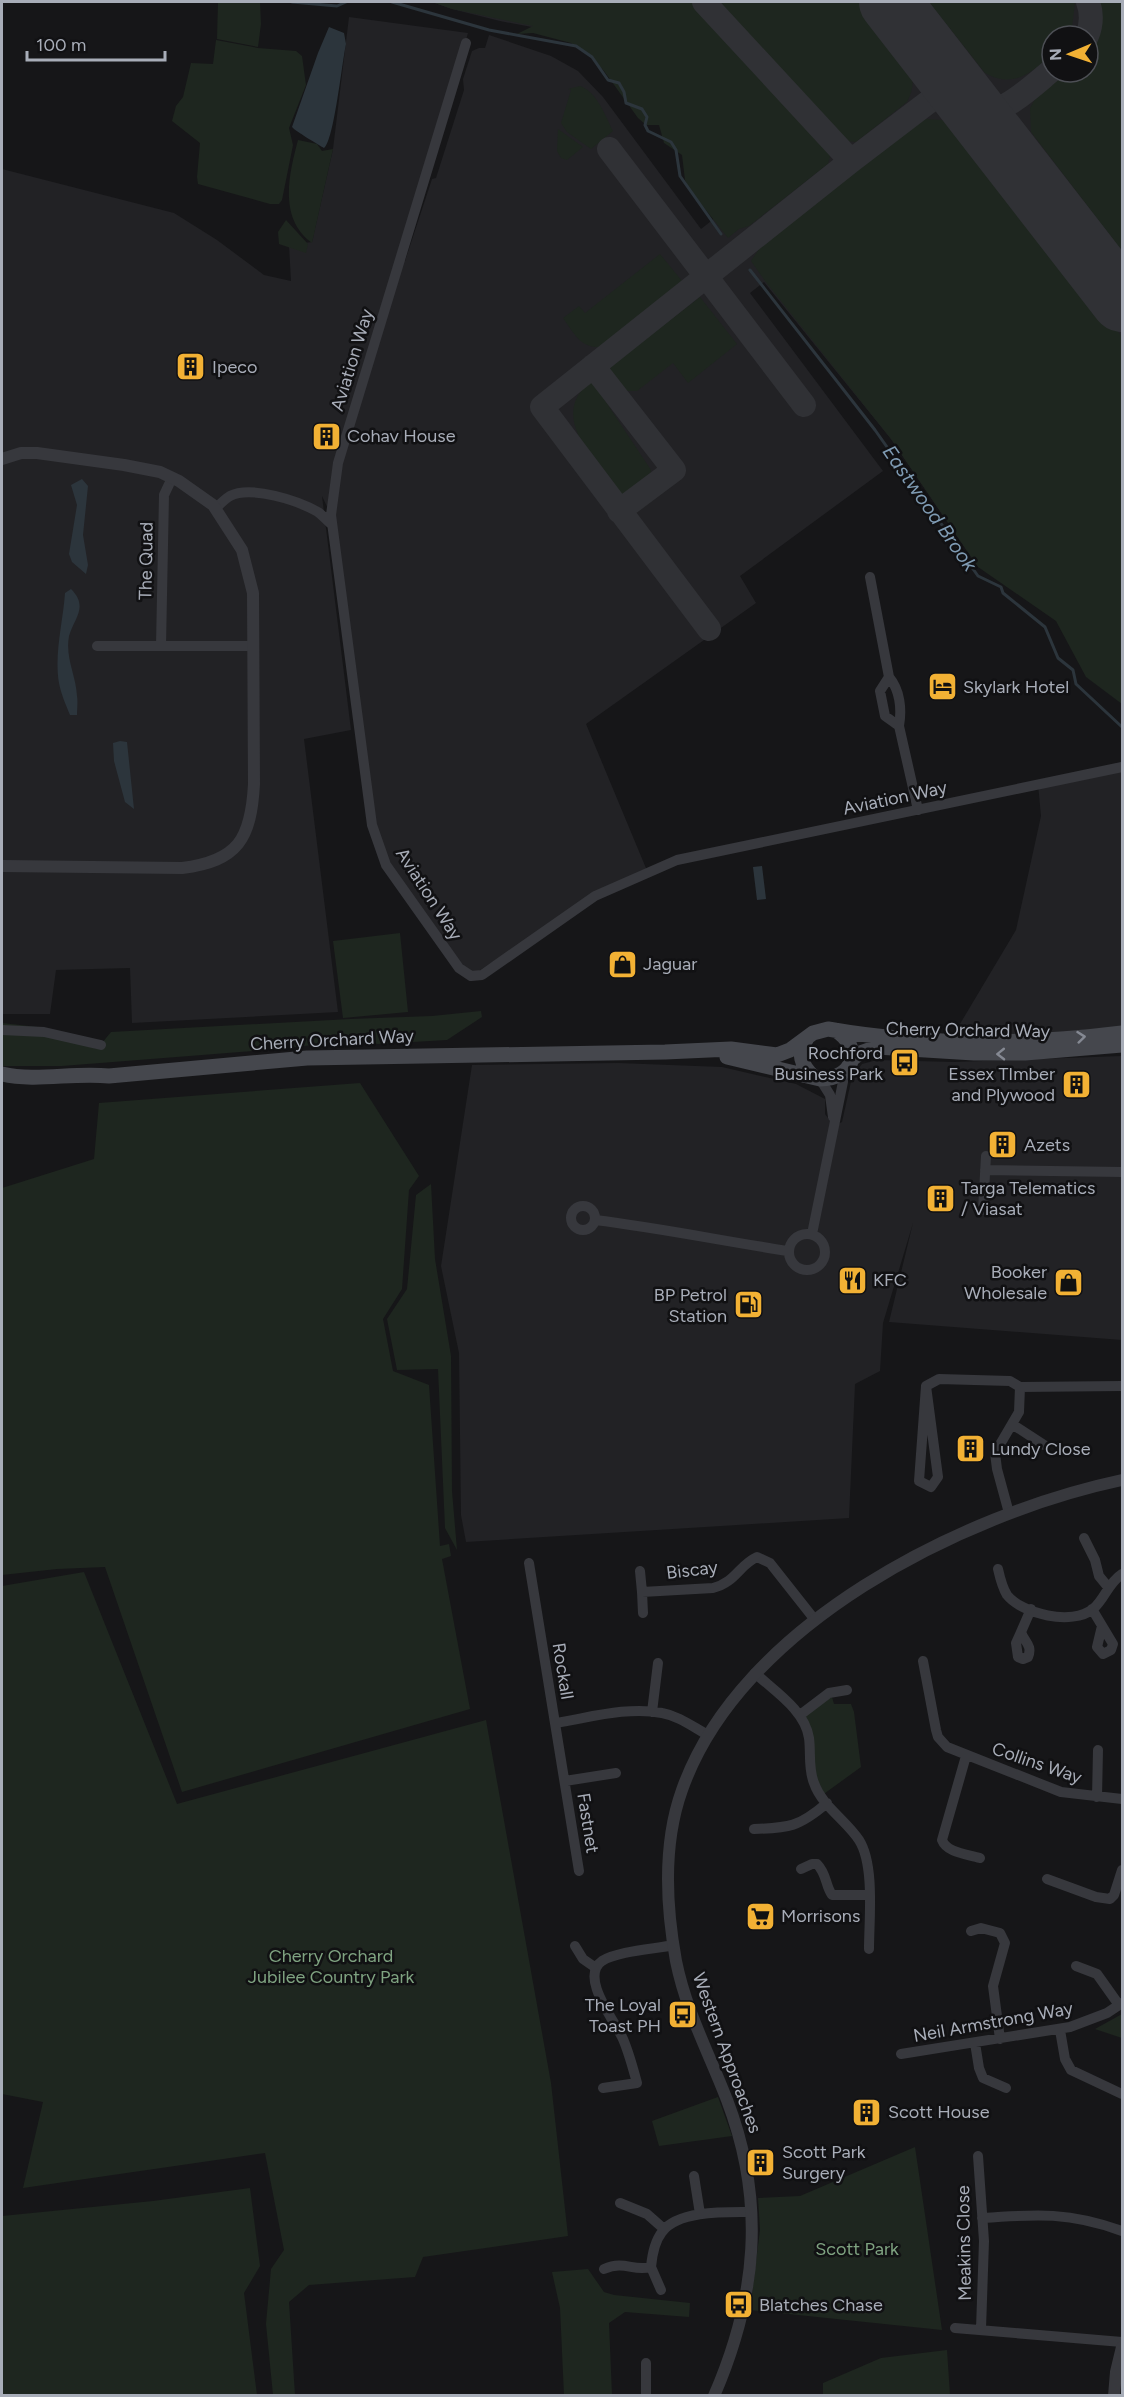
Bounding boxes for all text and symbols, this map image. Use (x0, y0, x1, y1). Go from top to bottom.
scale bar (27, 24, 165, 62)
north arrow (1040, 24, 1100, 84)
text: 100 m (36, 34, 86, 56)
text: N (1046, 48, 1065, 61)
street label: Aviation Way (326, 306, 378, 414)
building icon: Ipeco (175, 351, 207, 383)
place label: Ipeco (212, 356, 258, 378)
building icon: Cohav House (310, 420, 342, 452)
place label: Cohav House (347, 425, 456, 447)
water label: Eastwood Brook (878, 440, 983, 577)
street label: The Quad (134, 522, 158, 600)
hotel icon: Skylark Hotel (926, 671, 958, 703)
place label: Skylark Hotel (963, 676, 1069, 698)
street label: Aviation Way (841, 776, 949, 820)
street label: Aviation Way (391, 844, 467, 945)
shop icon: Jaguar (606, 948, 638, 980)
place label: Jaguar (643, 953, 697, 975)
street label: Cherry Orchard Way (886, 1018, 1051, 1042)
street label: Cherry Orchard Way (249, 1025, 415, 1055)
one-way arrow (1077, 1031, 1086, 1044)
place label: Rochford Business Park (774, 1042, 883, 1085)
bus stop icon: Rochford Business Park (888, 1047, 920, 1079)
one-way arrow (997, 1048, 1006, 1060)
place label: Essex TImber and Plywood (948, 1063, 1055, 1106)
building icon: Essex TImber and Plywood (1060, 1068, 1092, 1100)
building icon: Azets (987, 1129, 1019, 1161)
place label: Azets (1024, 1134, 1070, 1156)
place label: Targa Telematics / Viasat (961, 1177, 1095, 1220)
building icon: Targa Telematics / Viasat (924, 1182, 956, 1214)
place label: Booker Wholesale (964, 1261, 1047, 1304)
restaurant icon: KFC (836, 1264, 868, 1296)
shop icon: Booker Wholesale (1052, 1266, 1084, 1298)
place label: KFC (873, 1269, 907, 1291)
place label: BP Petrol Station (654, 1284, 727, 1327)
fuel station icon: BP Petrol Station (732, 1289, 764, 1321)
building icon: Lundy Close (954, 1433, 986, 1465)
place label: Lundy Close (991, 1438, 1091, 1460)
street label: Biscay (665, 1556, 720, 1584)
street label: Rockall (548, 1641, 578, 1701)
street label: Collins Way (989, 1737, 1085, 1789)
street label: Fastnet (572, 1791, 604, 1855)
supermarket icon: Morrisons (744, 1900, 776, 1932)
place label: Morrisons (781, 1905, 860, 1927)
park label: Cherry Orchard Jubilee Country Park (248, 1945, 415, 1988)
street label: Western Approaches (688, 1970, 766, 2136)
place label: The Loyal Toast PH (585, 1994, 661, 2037)
street label: Neil Armstrong Way (911, 1997, 1075, 2047)
bus stop icon: The Loyal Toast PH (666, 1999, 698, 2031)
building icon: Scott House (851, 2096, 883, 2128)
place label: Scott House (888, 2101, 990, 2123)
place label: Scott Park Surgery (782, 2141, 866, 2184)
building icon: Scott Park Surgery (745, 2146, 777, 2178)
street label: Meakins Close (952, 2185, 976, 2301)
park label: Scott Park (815, 2238, 899, 2260)
bus stop icon: Blatches Chase (722, 2289, 754, 2321)
place label: Blatches Chase (759, 2294, 883, 2316)

